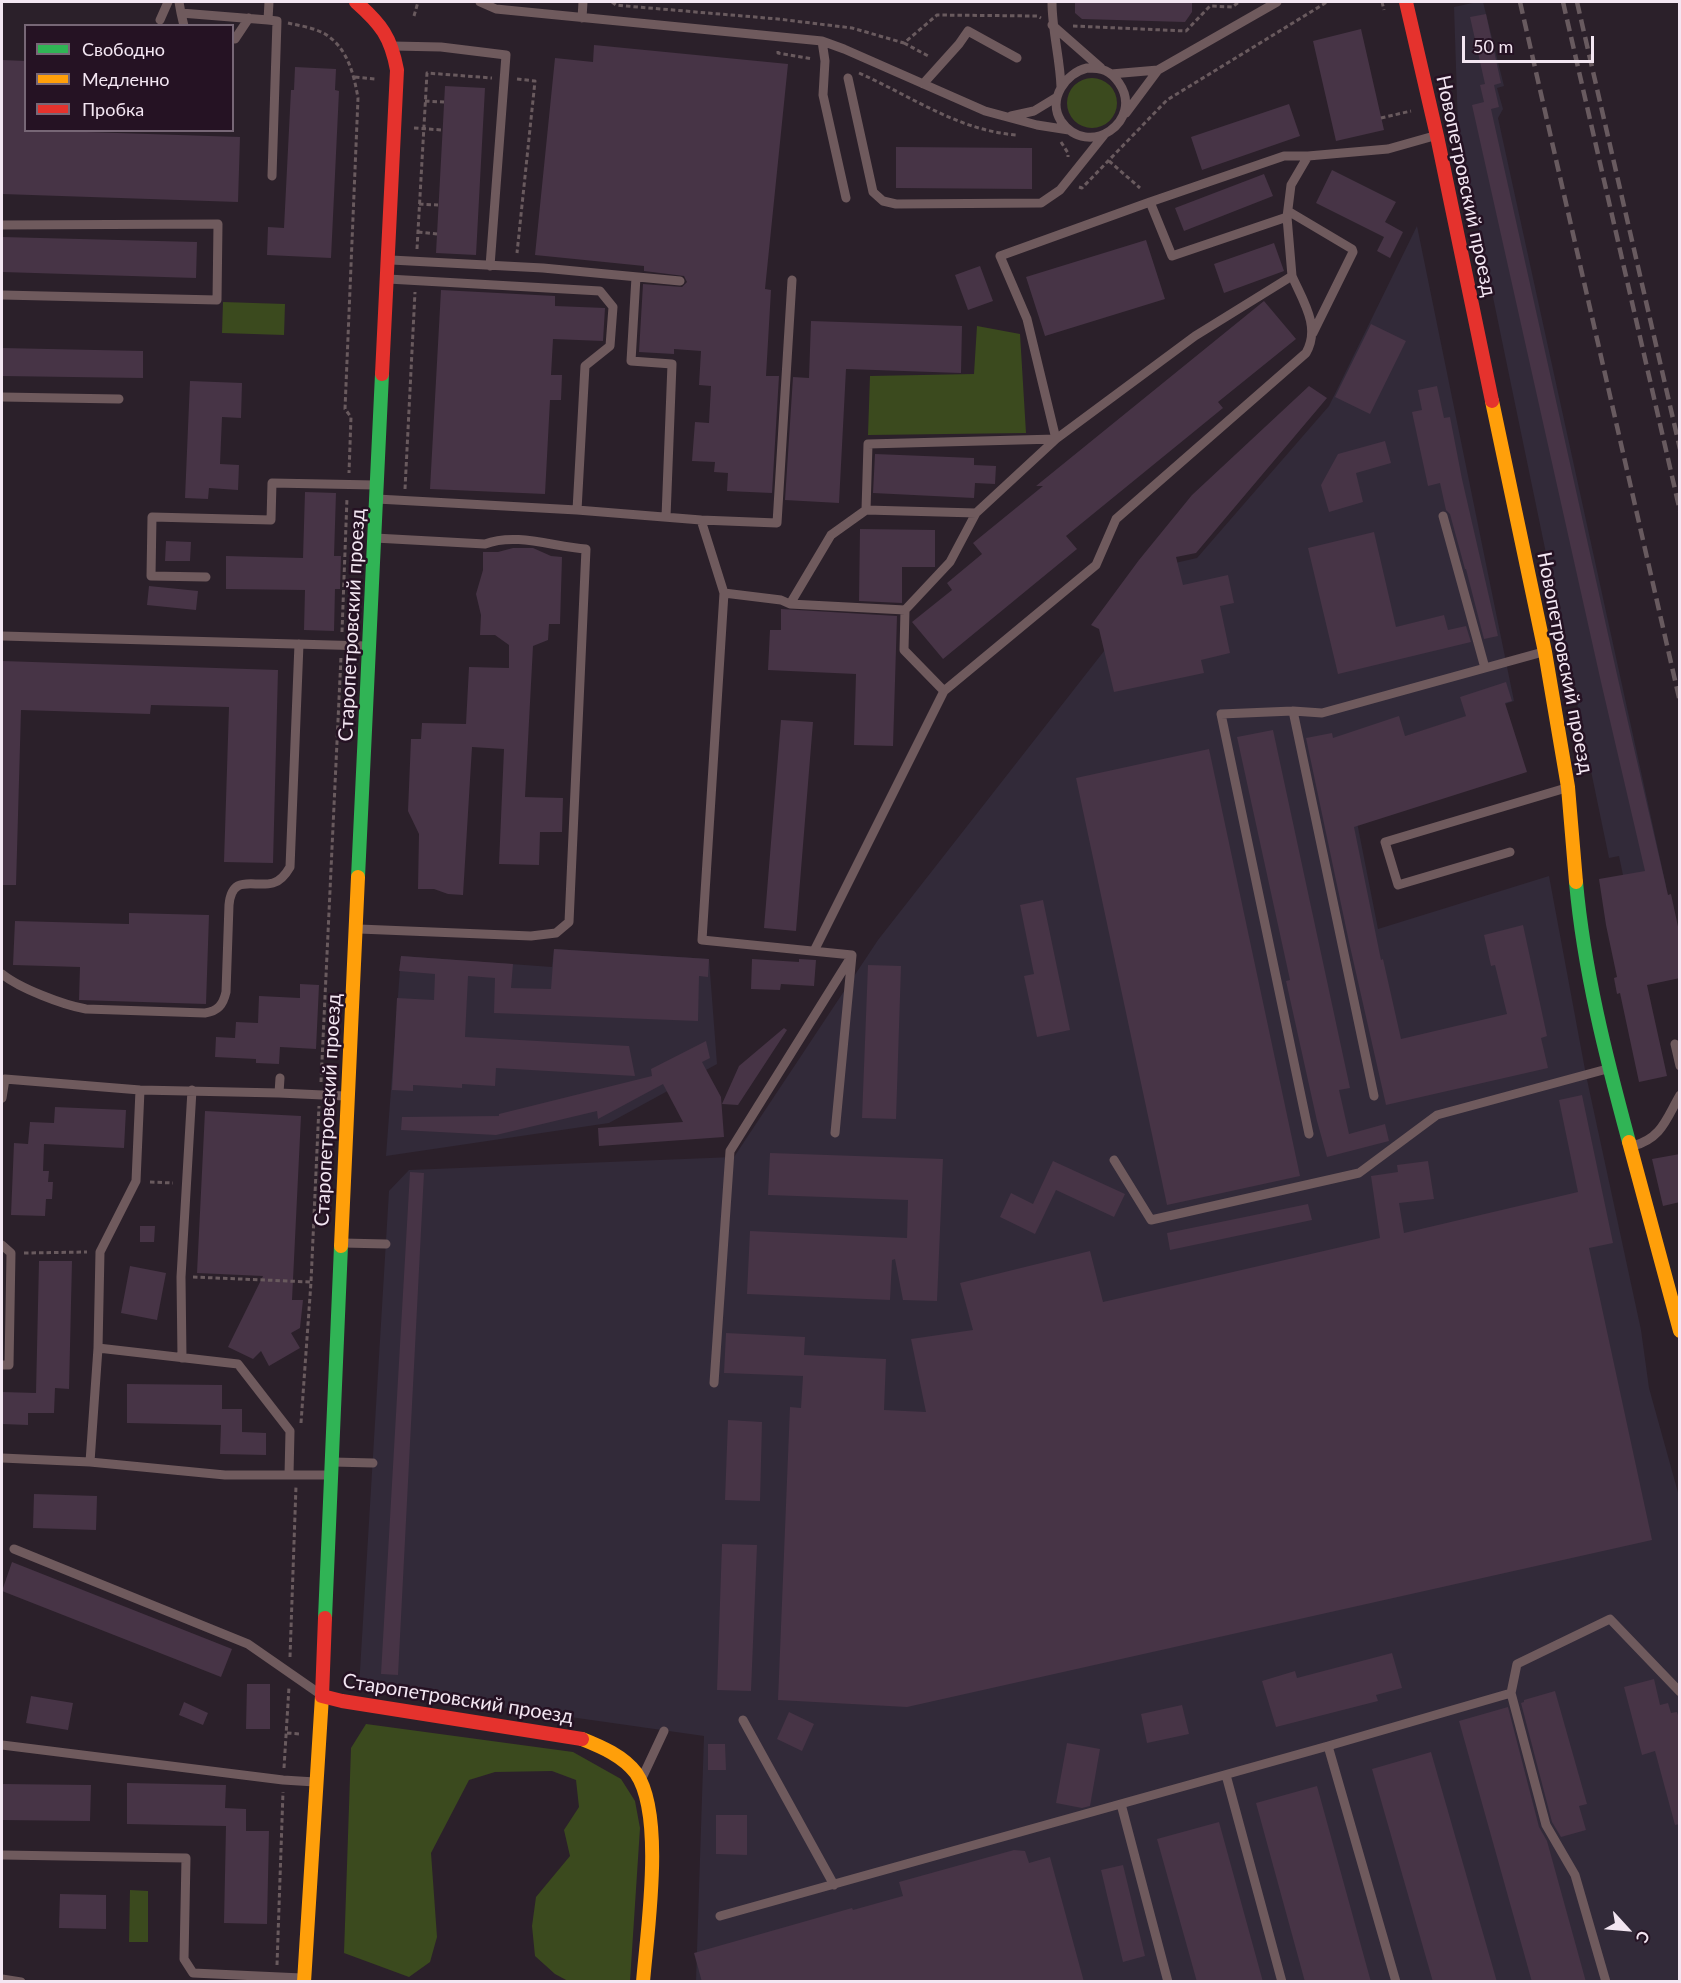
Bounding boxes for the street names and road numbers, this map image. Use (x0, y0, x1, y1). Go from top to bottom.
street label: Новопетровский проезд (1431, 73, 1501, 299)
street label: Старопетровский проезд (334, 508, 370, 742)
street label: Новопетровский проезд (1532, 550, 1598, 776)
street label: Старопетровский проезд (310, 993, 346, 1227)
street label: Старопетровский проезд (341, 1669, 575, 1729)

